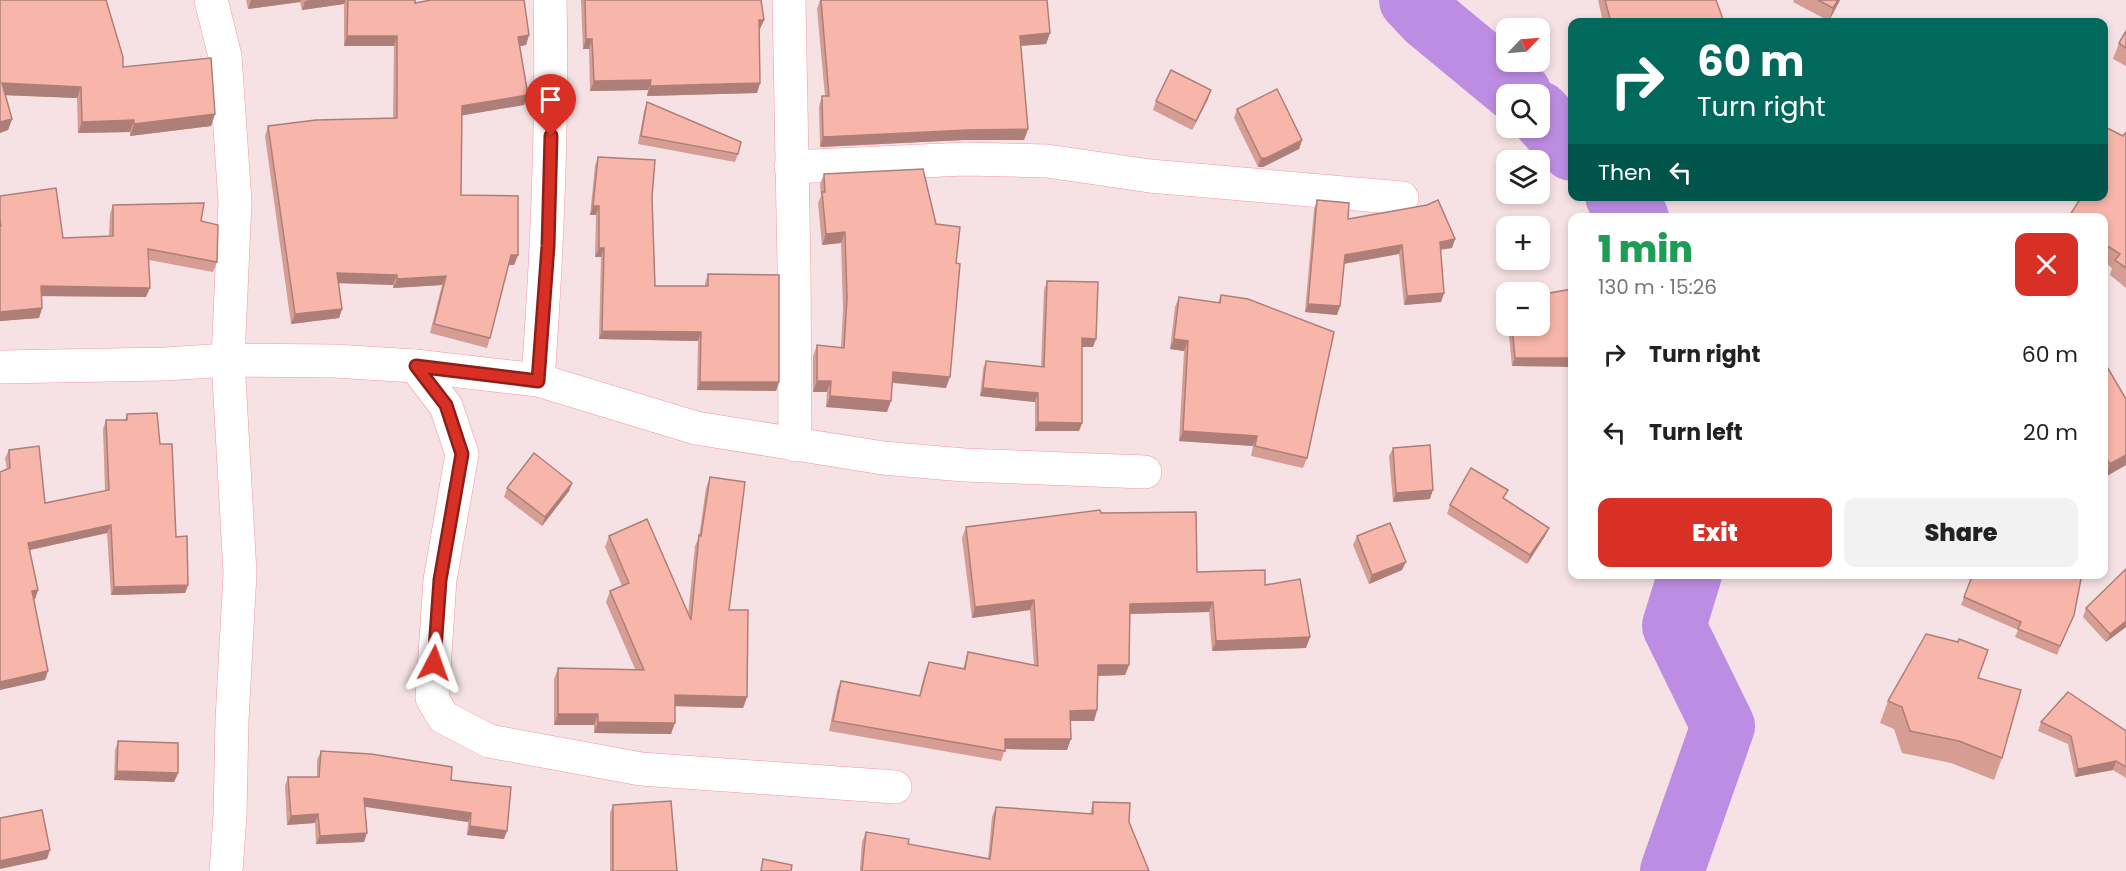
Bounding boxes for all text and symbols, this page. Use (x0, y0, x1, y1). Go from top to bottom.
north arrow (1496, 18, 1550, 72)
map controls (1496, 18, 1550, 336)
text: 60 m (1697, 32, 1805, 91)
icon: right (1598, 42, 1676, 120)
pin (525, 74, 576, 136)
icon: arrive (534, 83, 567, 116)
button: search (1496, 84, 1550, 138)
text: Turn right (1697, 88, 1826, 125)
button: layers (1496, 150, 1550, 204)
icon: left (1664, 156, 1697, 189)
text: Then (1598, 157, 1652, 188)
button: + (1496, 216, 1550, 270)
text: 1 min (1598, 224, 1693, 275)
button: close (2015, 233, 2078, 296)
text: 130 m · 15:26 (1598, 273, 1717, 301)
button: − (1496, 282, 1550, 336)
icon: right (1598, 338, 1631, 371)
text: Turn right (1649, 339, 1760, 370)
text: 60 m (2022, 339, 2078, 370)
icon: left (1598, 416, 1631, 449)
text: Turn left (1649, 417, 1743, 448)
text: 20 m (2023, 417, 2078, 448)
button: Exit (1598, 498, 1832, 567)
button: Share (1844, 498, 2078, 567)
position arrow (402, 631, 466, 695)

